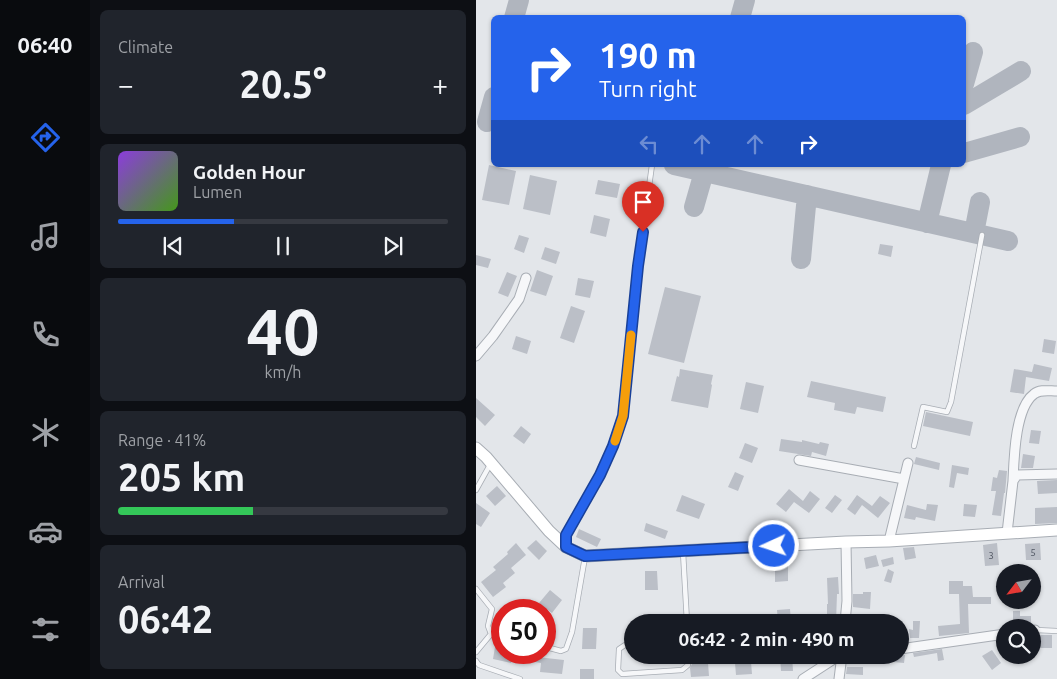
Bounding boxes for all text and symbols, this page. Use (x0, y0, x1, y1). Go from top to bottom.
text: 06:40 (17, 32, 73, 57)
icon: right (516, 35, 581, 100)
text: 190 m (599, 35, 697, 75)
text: Climate (118, 38, 173, 56)
text: 20.5° (239, 63, 327, 105)
text: − (118, 69, 134, 100)
text: + (432, 69, 448, 100)
text: Turn right (599, 76, 697, 101)
icon: directions (28, 120, 63, 155)
icon: left (635, 130, 663, 158)
icon: ahead (688, 130, 716, 158)
icon: ahead (741, 130, 769, 158)
icon: right (794, 130, 822, 158)
text: Golden Hour (193, 161, 305, 183)
pin (622, 181, 664, 232)
text: Lumen (193, 183, 242, 201)
icon: arrive (629, 188, 657, 216)
icon: music (28, 219, 63, 254)
icon: previous (159, 232, 187, 260)
icon: pause (269, 232, 297, 260)
icon: next (379, 232, 407, 260)
text: 40 (246, 294, 320, 367)
icon: phone (28, 317, 63, 352)
text: km/h (265, 363, 301, 381)
icon: climate (28, 415, 63, 450)
text: Range · 41% (118, 431, 206, 449)
text: 205 km (118, 456, 245, 498)
icon: car (28, 514, 63, 549)
position arrow (747, 519, 799, 571)
house number: 5 (1030, 547, 1036, 558)
house number: 3 (988, 550, 994, 561)
north arrow (996, 564, 1041, 609)
map controls (996, 564, 1041, 664)
text: Arrival (118, 573, 165, 591)
text: 06:42 (118, 598, 213, 640)
speed limit sign: 50 (491, 599, 556, 664)
icon: filters (28, 612, 63, 647)
button: search (996, 619, 1041, 664)
text: 06:42 · 2 min · 490 m (679, 628, 854, 650)

